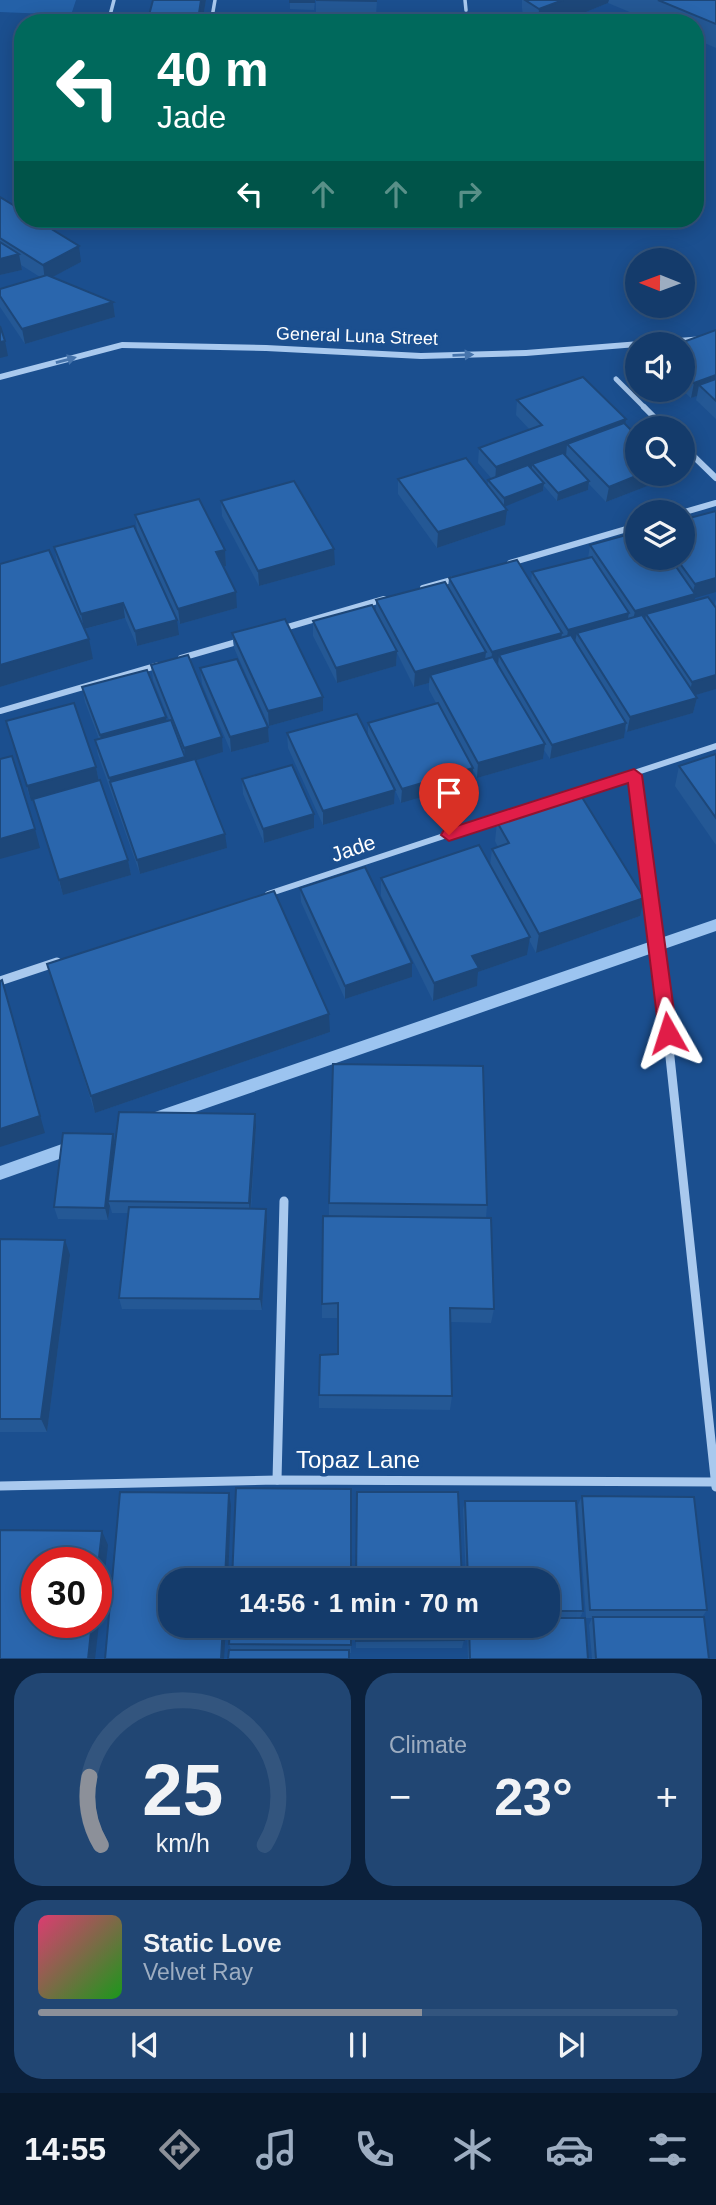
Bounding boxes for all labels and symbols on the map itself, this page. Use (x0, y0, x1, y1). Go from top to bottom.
north arrow (625, 248, 695, 318)
street label: General Luna Street (276, 323, 438, 349)
one-way arrow (452, 349, 474, 360)
one-way arrow (56, 354, 77, 364)
pin (419, 763, 479, 835)
street label: Jade (328, 830, 378, 866)
position arrow (631, 996, 705, 1070)
street label: Topaz Lane (296, 1446, 420, 1473)
speed limit sign: 30 (21, 1547, 112, 1638)

